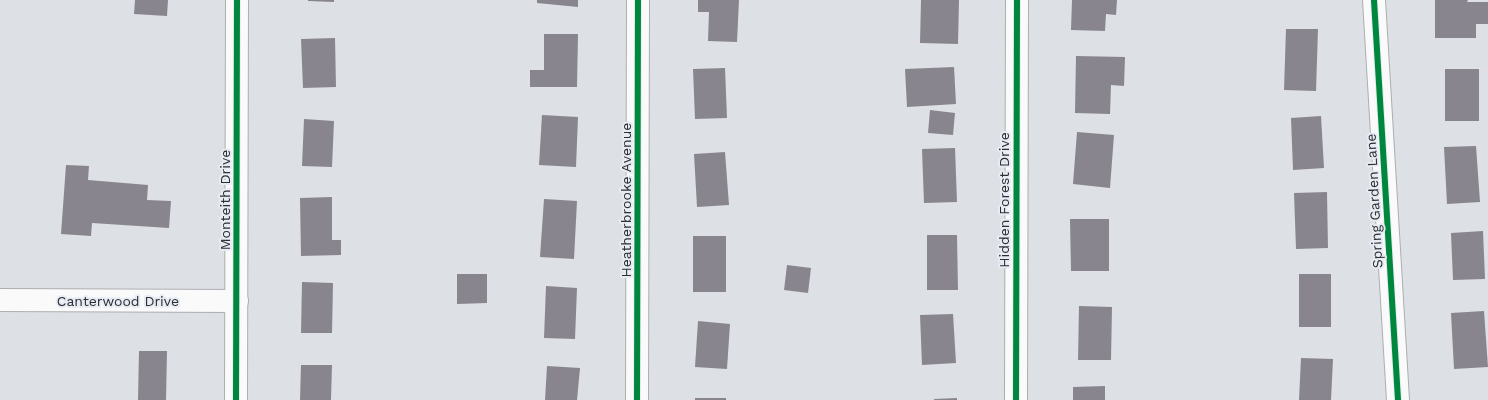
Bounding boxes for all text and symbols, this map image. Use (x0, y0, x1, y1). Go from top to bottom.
street label: Heatherbrooke Avenue (618, 123, 634, 277)
street label: Hidden Forest Drive (996, 132, 1012, 268)
street label: Spring Garden Lane (1362, 133, 1386, 269)
street label: Monteith Drive (217, 150, 233, 250)
street label: Canterwood Drive (57, 293, 179, 309)

